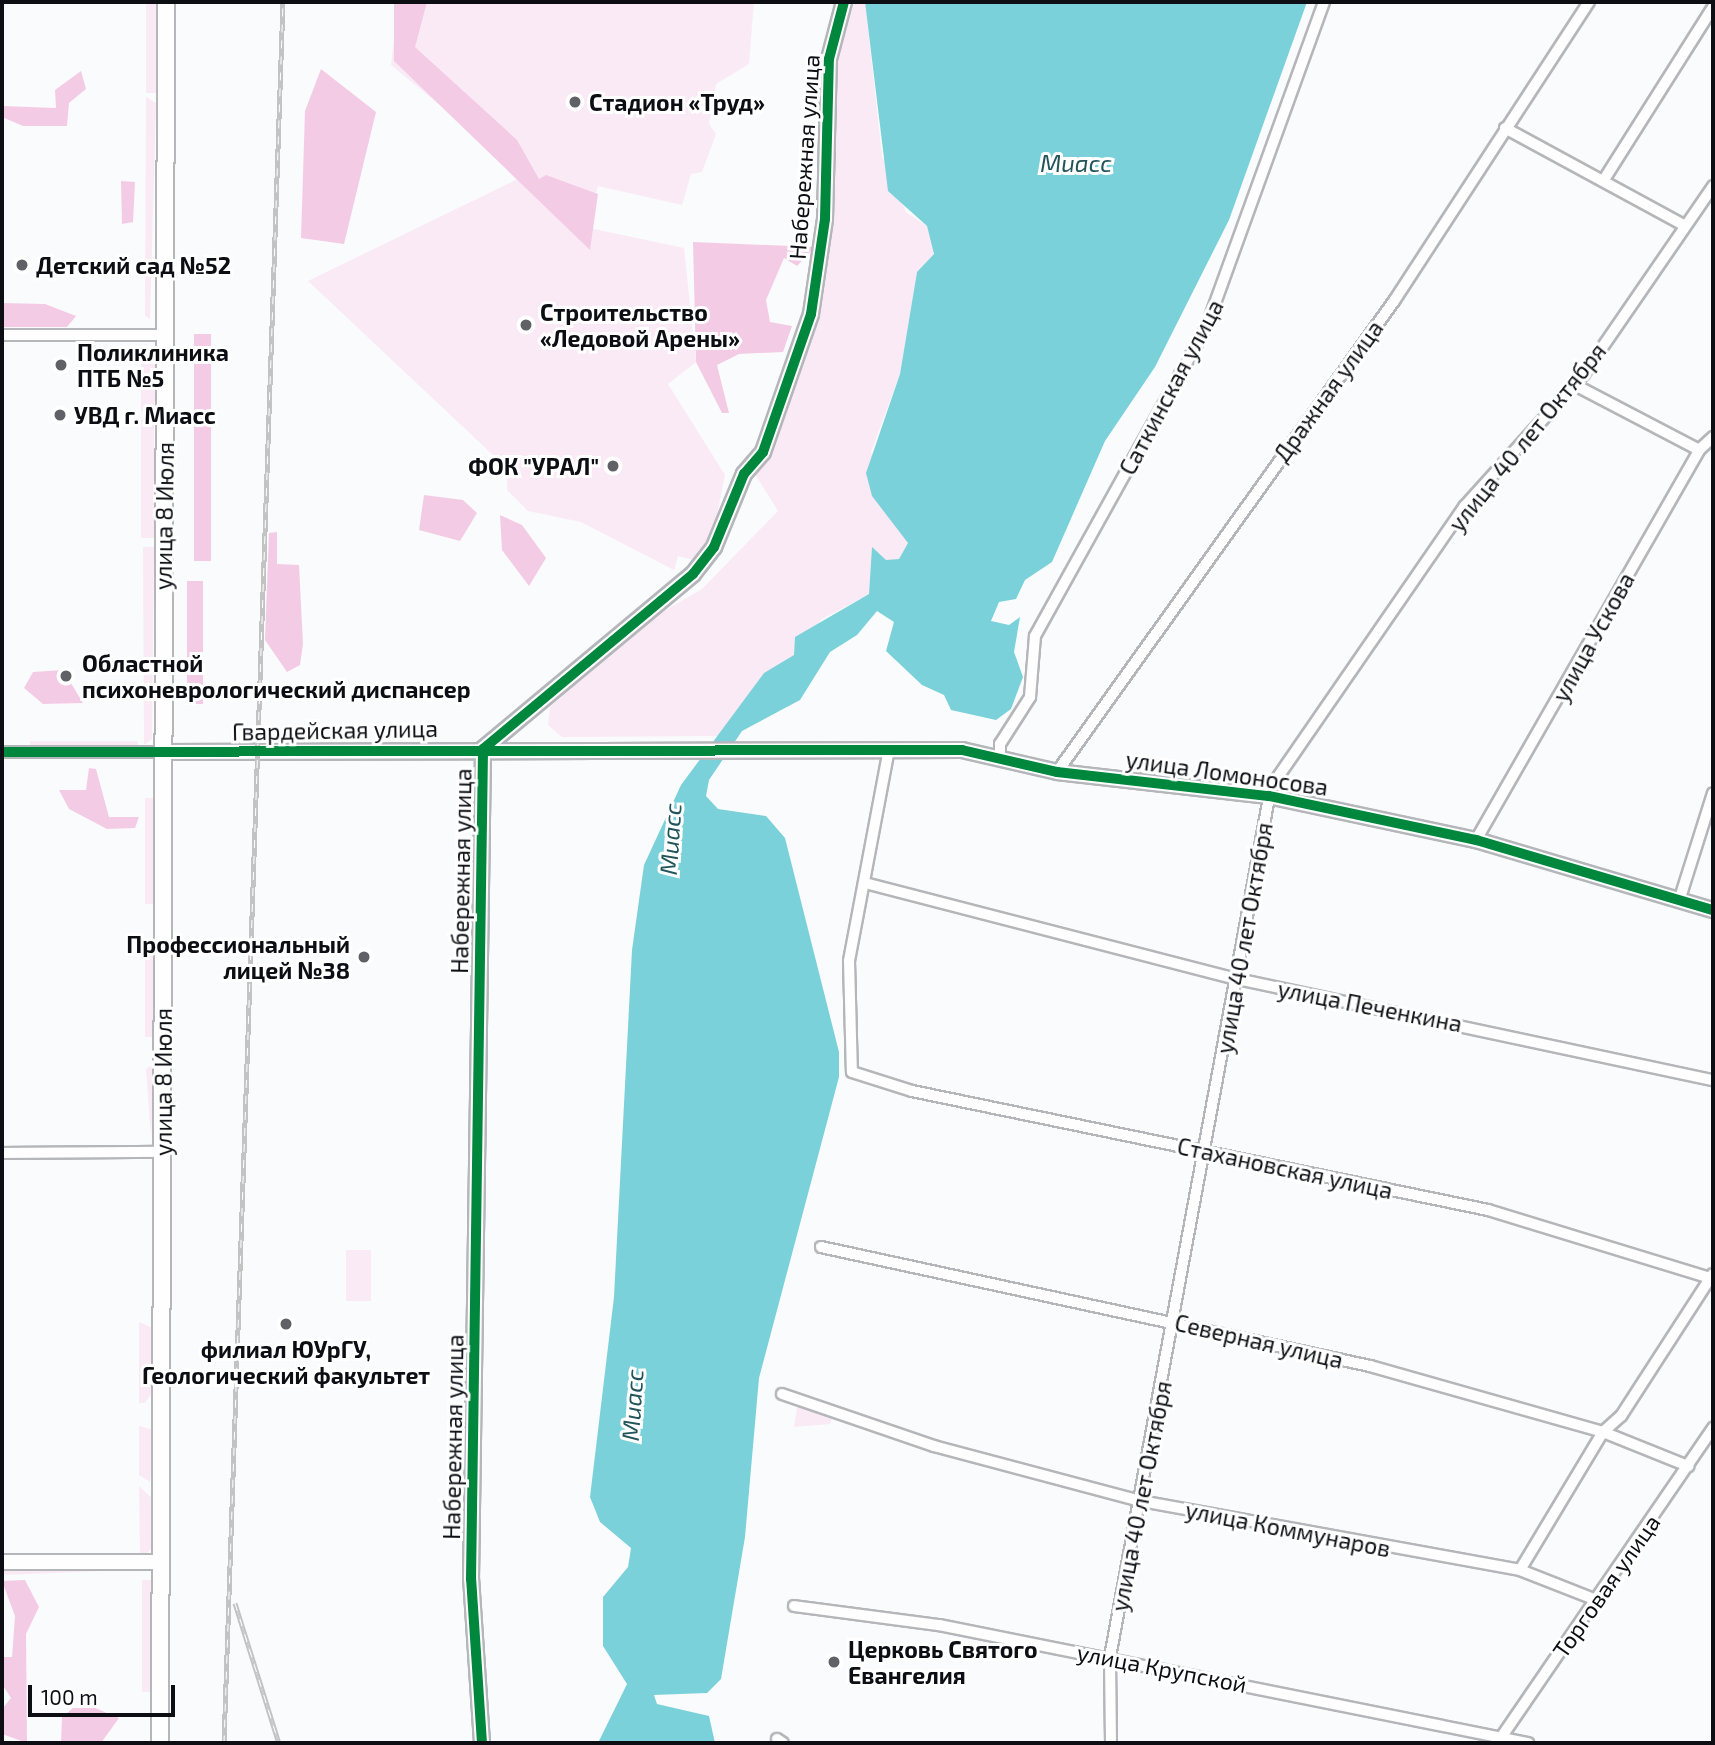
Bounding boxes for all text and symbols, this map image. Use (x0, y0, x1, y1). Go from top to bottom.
street label: Набережная улица (783, 54, 825, 260)
place label: Стадион «Труд» (589, 88, 765, 116)
marker: Стадион «Труд» (567, 94, 583, 110)
water label: Миасс (1040, 149, 1112, 177)
place label: Детский сад №52 (36, 251, 231, 279)
marker: Детский сад №52 (14, 257, 30, 273)
street label: Саткинская улица (1113, 295, 1229, 479)
place label: Строительство «Ледовой Арены» (540, 298, 740, 352)
street label: Дражная улица (1267, 315, 1389, 467)
marker: Строительство «Ледовой Арены» (518, 317, 534, 333)
street label: улица 40 лет Октября (1443, 337, 1611, 537)
place label: Поликлиника ПТБ №5 (77, 338, 229, 392)
marker: Поликлиника ПТБ №5 (51, 355, 71, 375)
place label: УВД г. Миасс (74, 401, 216, 429)
marker: УВД г. Миасс (52, 407, 68, 423)
street label: улица 8 Июля (149, 442, 179, 590)
place label: ФОК "УРАЛ" (468, 452, 599, 480)
marker: ФОК "УРАЛ" (605, 458, 621, 474)
street label: улица Ускова (1546, 568, 1640, 706)
place label: Областной психоневрологический диспансер (82, 649, 471, 703)
marker: Областной психоневрологический диспансер (56, 666, 76, 686)
street label: Гвардейская улица (232, 714, 438, 746)
street label: улица Ломоносова (1124, 745, 1330, 801)
street label: Набережная улица (445, 768, 477, 974)
water label: Миасс (653, 802, 687, 876)
street label: улица 40 лет Октября (1210, 820, 1278, 1056)
place label: Профессиональный лицей №38 (126, 930, 350, 984)
marker: Профессиональный лицей №38 (356, 949, 372, 965)
street label: улица Печенкина (1276, 975, 1464, 1037)
street label: улица 8 Июля (149, 1008, 177, 1156)
street label: Стахановская улица (1175, 1132, 1395, 1204)
street label: Северная улица (1172, 1308, 1346, 1374)
marker: филиал ЮУрГУ, Геологический факультет (278, 1316, 294, 1332)
street label: Набережная улица (437, 1334, 469, 1540)
place label: филиал ЮУрГУ, Геологический факультет (142, 1335, 430, 1389)
water label: Миасс (615, 1368, 649, 1442)
street label: улица 40 лет Октября (1105, 1378, 1177, 1614)
street label: улица Коммунаров (1183, 1496, 1393, 1562)
street label: Торговая улица (1546, 1509, 1666, 1663)
place label: Церковь Святого Евангелия (848, 1635, 1038, 1689)
street label: улица Крупской (1075, 1638, 1249, 1698)
marker: Церковь Святого Евангелия (826, 1654, 842, 1670)
scale bar (32, 1672, 178, 1716)
text: 100 m (41, 1684, 98, 1709)

